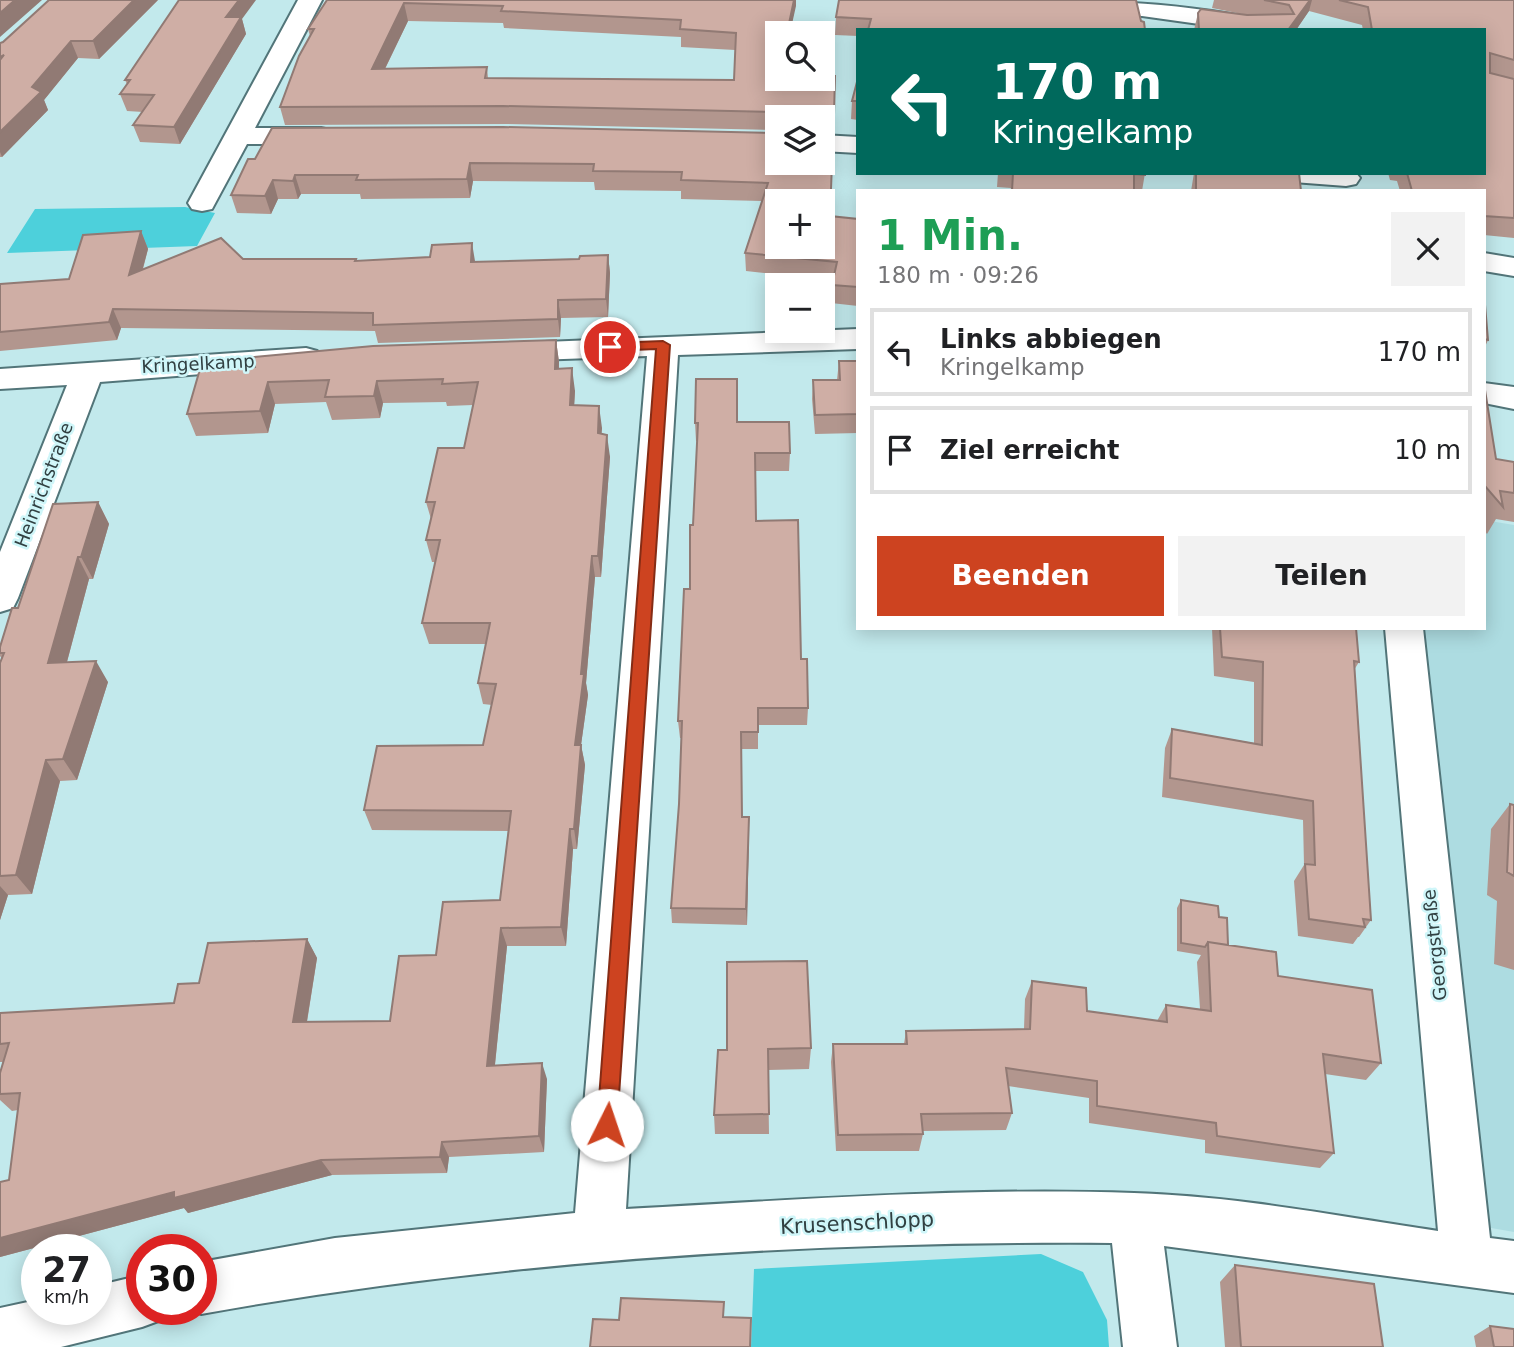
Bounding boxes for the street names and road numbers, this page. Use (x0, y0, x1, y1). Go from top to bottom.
street label: Kringelkamp (141, 350, 255, 377)
street label: Heinrichstraße (10, 419, 77, 550)
street label: Georgstraße (1418, 888, 1451, 1002)
street label: Krusenschlopp (779, 1207, 935, 1239)

